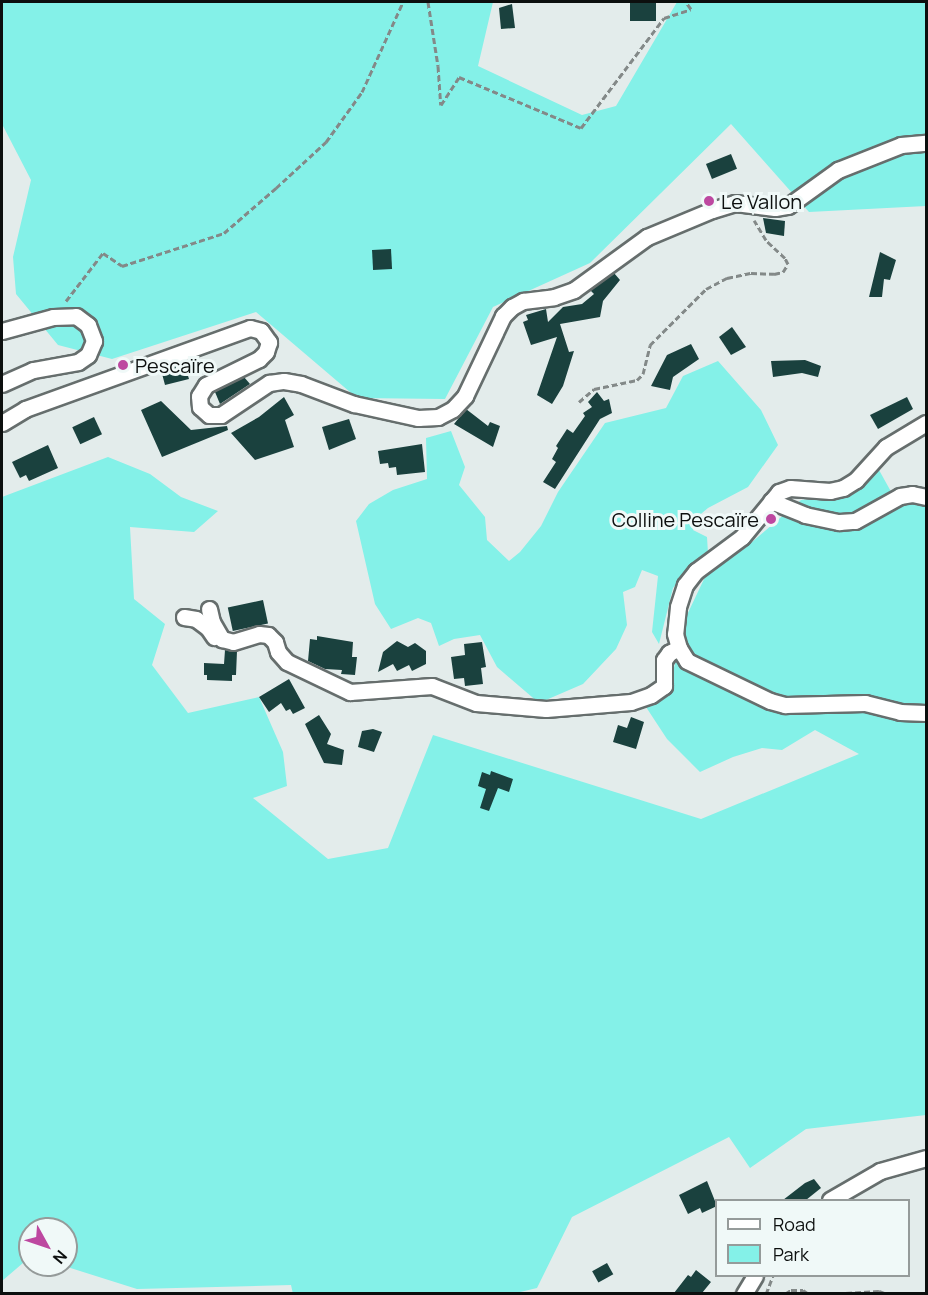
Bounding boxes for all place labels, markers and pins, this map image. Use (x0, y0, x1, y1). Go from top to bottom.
place label: Le Vallon (721, 189, 802, 213)
marker: Le Vallon (702, 194, 716, 208)
place label: Pescaïre (135, 353, 215, 377)
marker: Pescaïre (116, 358, 130, 372)
place label: Colline Pescaïre (612, 507, 759, 531)
marker: Colline Pescaïre (764, 512, 778, 526)

